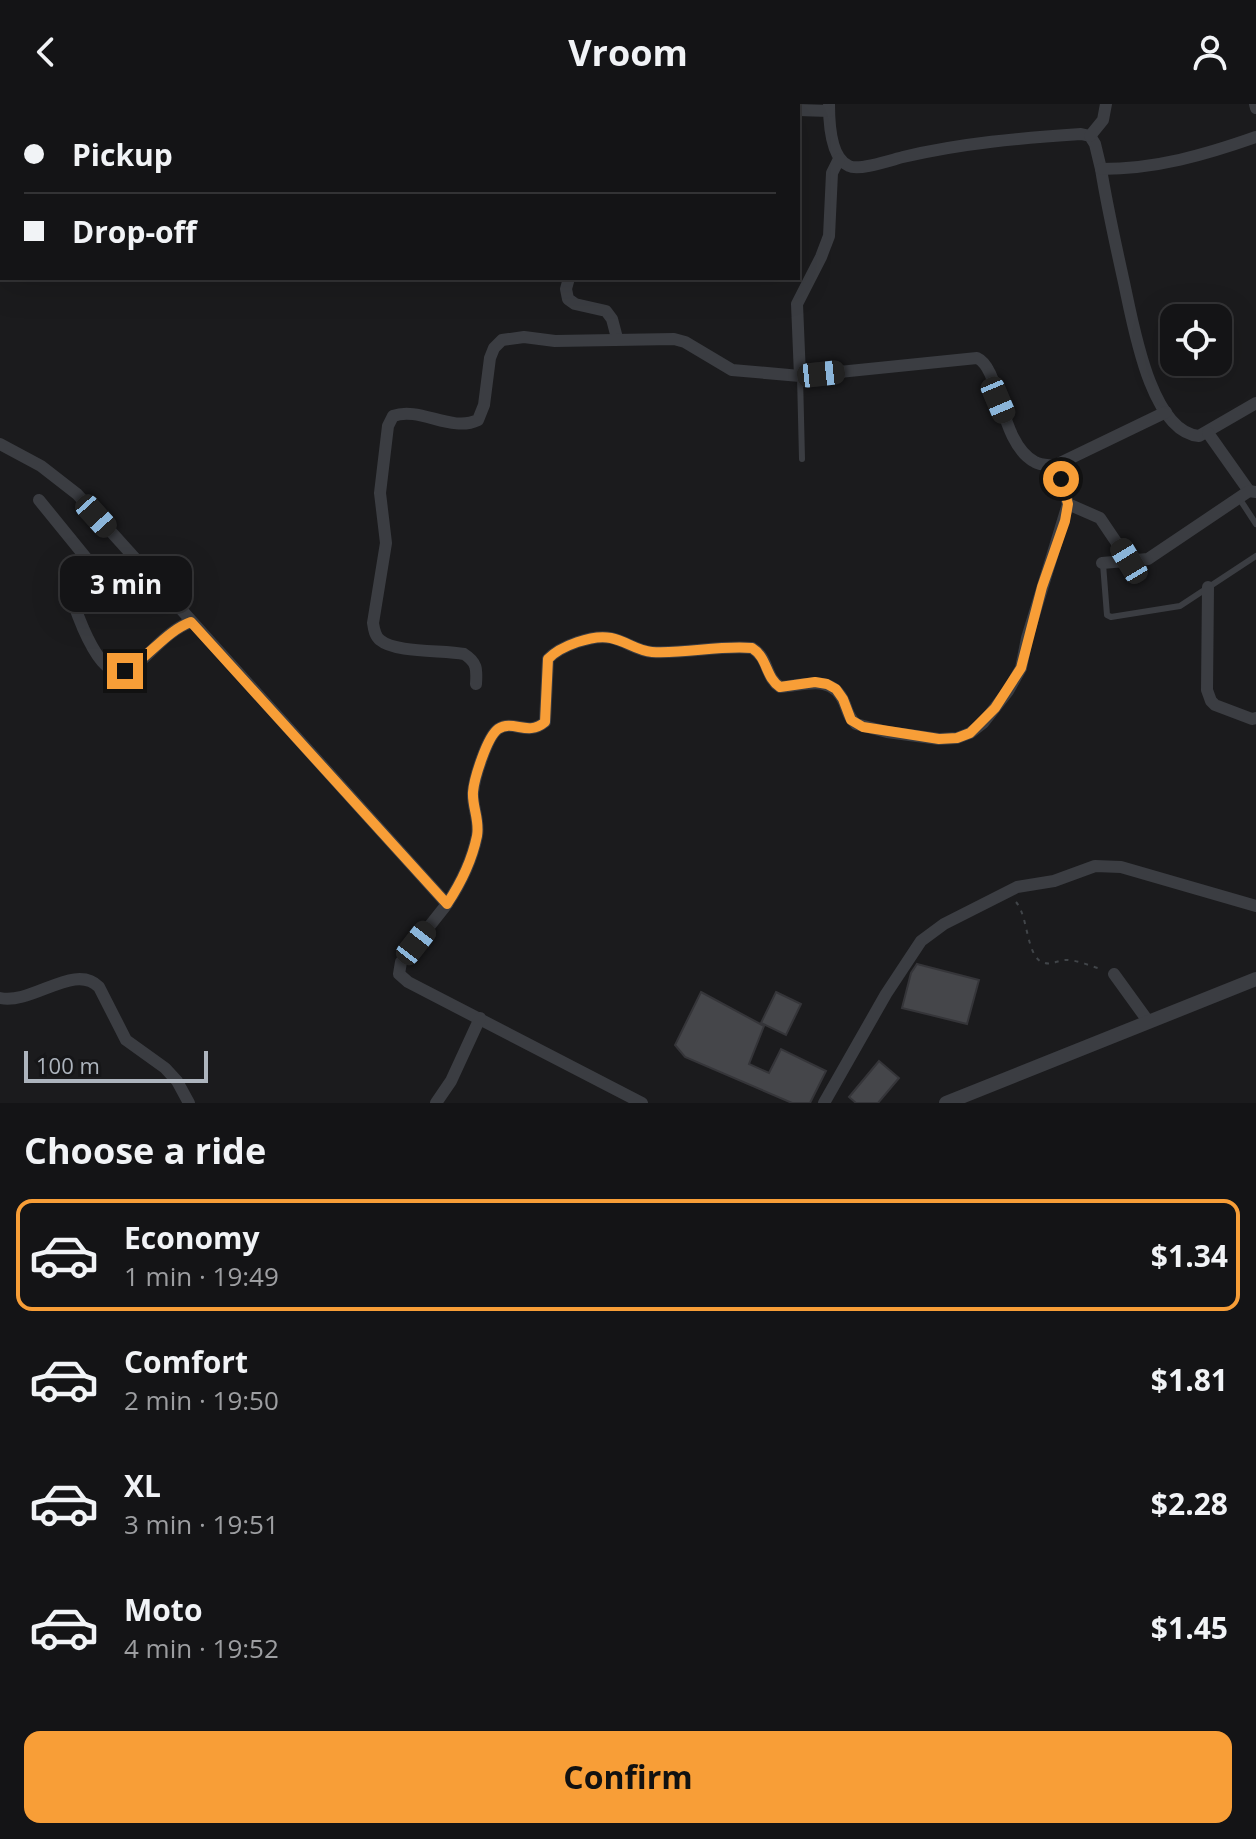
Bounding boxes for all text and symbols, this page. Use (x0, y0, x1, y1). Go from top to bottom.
text: Vroom (568, 28, 688, 77)
icon: back (24, 30, 68, 74)
icon: person (1188, 30, 1232, 74)
text: Pickup (72, 134, 173, 175)
text: Drop-off (72, 211, 197, 252)
map controls (1160, 304, 1232, 376)
button: locate (1160, 304, 1232, 376)
car (796, 360, 846, 388)
car (978, 373, 1018, 427)
route start (1043, 461, 1079, 497)
car (71, 490, 121, 542)
car (1106, 534, 1152, 588)
callout: 3 min (59, 555, 191, 611)
text: 3 min (90, 566, 162, 602)
route end (107, 653, 143, 689)
car (392, 917, 440, 969)
scale bar (24, 1047, 208, 1083)
text: 100 m (36, 1050, 100, 1080)
text: Choose a ride (24, 1126, 266, 1175)
text: Economy (124, 1217, 260, 1258)
icon: car (28, 1219, 100, 1291)
text: $1.34 (1151, 1235, 1228, 1276)
text: 1 min · 19:49 (124, 1258, 279, 1294)
text: Comfort (124, 1341, 248, 1382)
icon: car (28, 1343, 100, 1415)
text: $1.81 (1151, 1359, 1228, 1400)
text: 2 min · 19:50 (124, 1382, 279, 1418)
text: XL (124, 1465, 161, 1506)
icon: car (28, 1467, 100, 1539)
text: $2.28 (1151, 1483, 1228, 1524)
text: 3 min · 19:51 (124, 1506, 279, 1542)
text: Moto (124, 1589, 202, 1630)
icon: car (28, 1591, 100, 1663)
text: $1.45 (1151, 1607, 1228, 1648)
text: 4 min · 19:52 (124, 1630, 279, 1666)
button: Confirm (24, 1731, 1232, 1823)

